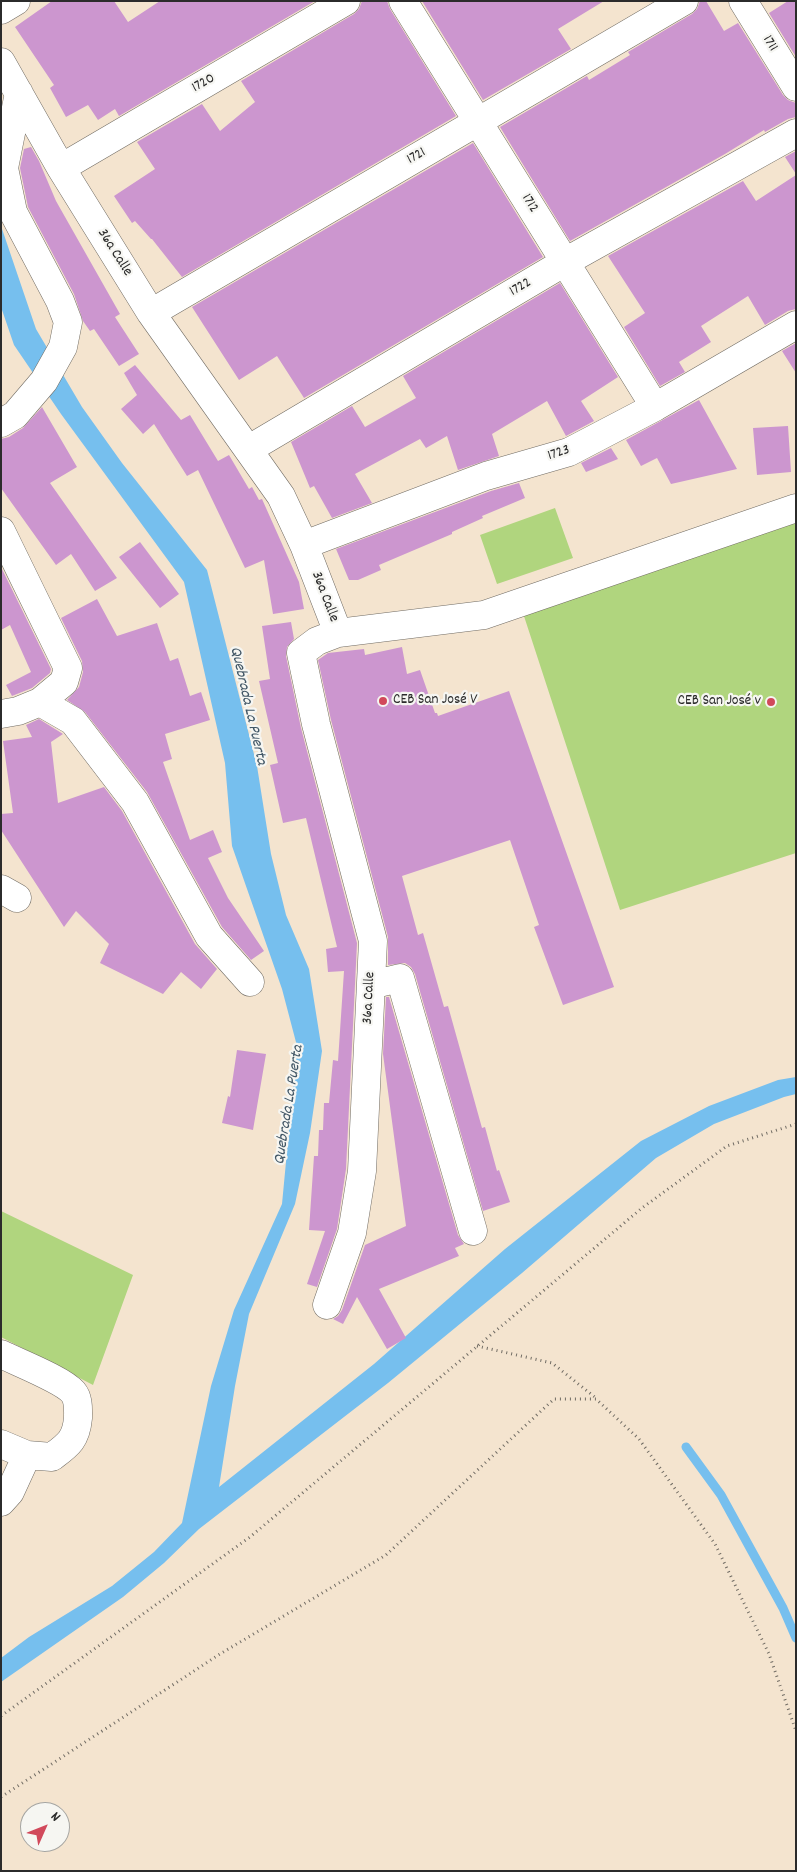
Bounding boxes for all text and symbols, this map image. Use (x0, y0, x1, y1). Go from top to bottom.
street label: 1711 (757, 33, 781, 55)
street label: 1720 (189, 70, 219, 98)
street label: 1721 (404, 144, 430, 170)
street label: 1712 (516, 191, 542, 217)
street label: 36a Calle (92, 226, 136, 280)
street label: 1722 (507, 275, 535, 301)
street label: 1723 (546, 442, 572, 466)
street label: 36a Calle (306, 569, 342, 625)
water label: Quebrada La Puerta (224, 645, 270, 767)
place label: CEB San José V (393, 692, 477, 710)
place label: CEB San José v (678, 693, 761, 711)
marker: CEB San José V (377, 695, 389, 707)
marker: CEB San José v (765, 696, 777, 708)
street label: 36a Calle (360, 971, 380, 1025)
water label: Quebrada La Puerta (271, 1044, 309, 1166)
north arrow (20, 1802, 70, 1852)
text: N (45, 1808, 65, 1827)

